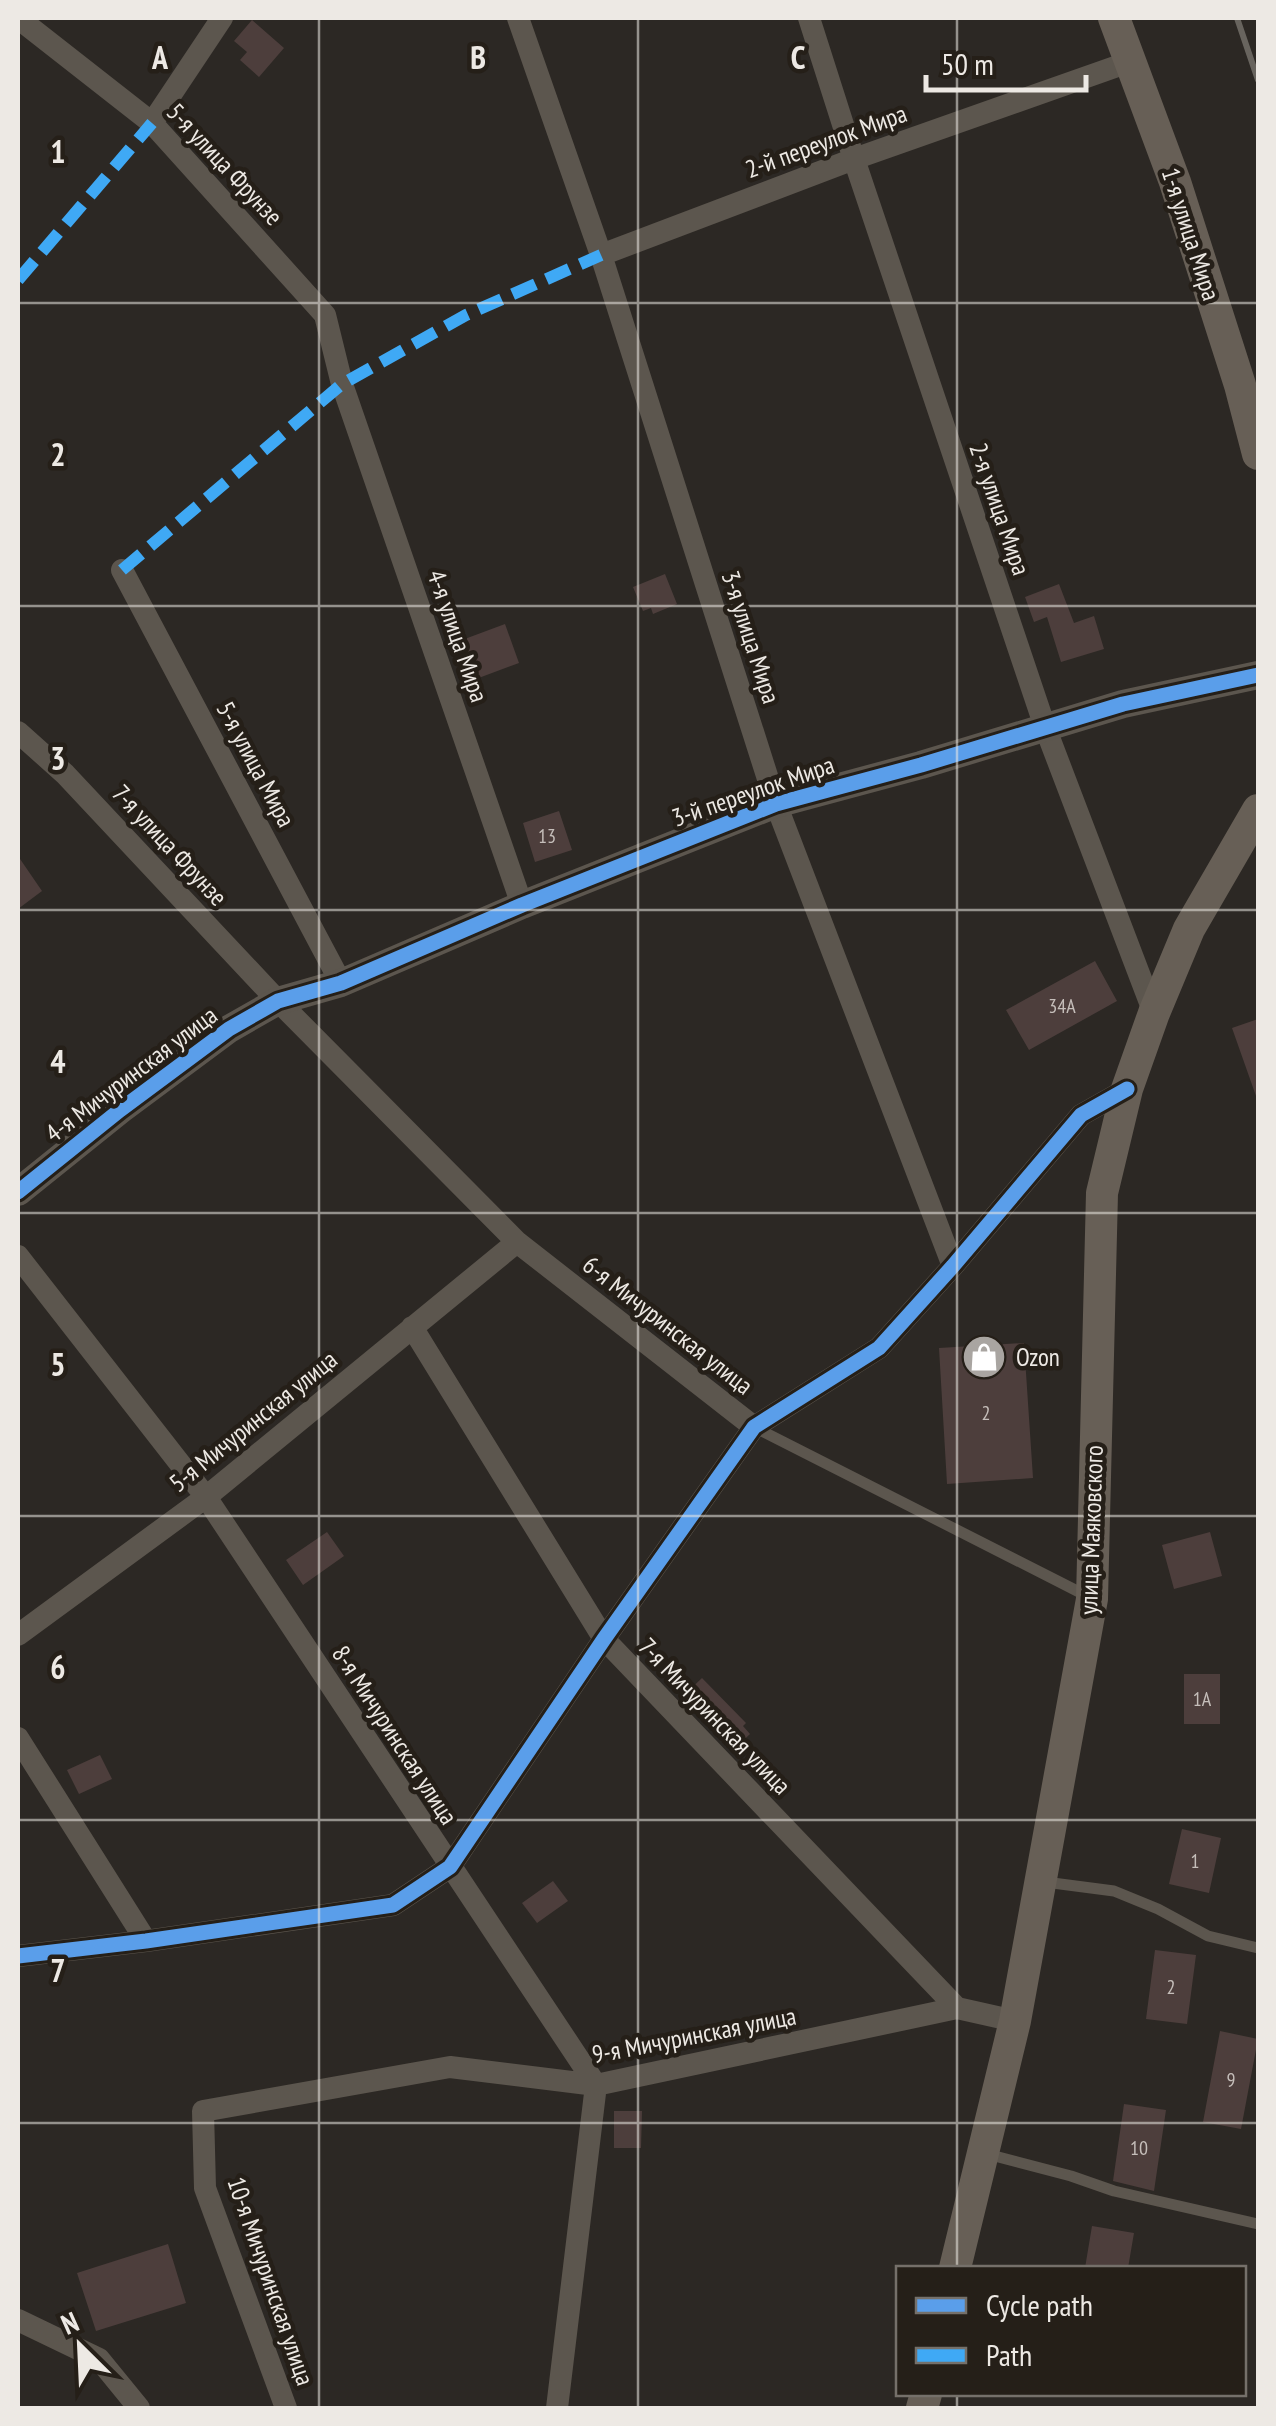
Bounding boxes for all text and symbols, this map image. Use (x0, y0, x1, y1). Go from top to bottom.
scale bar (926, 30, 1086, 92)
text: A (151, 36, 169, 78)
text: B (470, 36, 486, 78)
text: C (791, 36, 806, 78)
text: 50 m (941, 44, 994, 83)
street label: 5-я улица Фрунзе (160, 96, 290, 232)
street label: 2-й переулок Мира (741, 97, 911, 185)
text: 1 (50, 130, 66, 172)
street label: 1-я улица Мира (1155, 164, 1227, 304)
text: 2 (50, 433, 66, 475)
street label: 2-я улица Мира (962, 439, 1038, 579)
street label: 4-я улица Мира (420, 566, 496, 706)
street label: 3-я улица Мира (715, 567, 787, 707)
street label: 5-я улица Мира (210, 696, 302, 832)
text: 3 (50, 737, 66, 779)
street label: 3-й переулок Мира (668, 748, 838, 834)
street label: 7-я улица Фрунзе (106, 778, 234, 912)
house number: 13 (538, 823, 556, 849)
house number: 34А (1048, 993, 1076, 1019)
street label: 4-я Мичуринская улица (39, 1000, 223, 1148)
street label: 6-я Мичуринская улица (577, 1249, 759, 1401)
shop icon: Ozon (961, 1334, 1007, 1380)
place label: Ozon (1016, 1341, 1060, 1373)
text: 5 (50, 1343, 66, 1385)
street label: 5-я Мичуринская улица (162, 1343, 344, 1499)
house number: 2 (982, 1400, 991, 1426)
street label: улица Маяковского (1072, 1445, 1110, 1615)
street label: 7-я Мичуринская улица (632, 1631, 798, 1801)
street label: 8-я Мичуринская улица (325, 1639, 465, 1831)
text: 6 (50, 1646, 66, 1688)
house number: 1А (1193, 1686, 1212, 1712)
house number: 1 (1191, 1848, 1200, 1874)
text: 7 (50, 1949, 66, 1991)
house number: 2 (1167, 1974, 1176, 2000)
street label: 9-я Мичуринская улица (589, 2000, 799, 2070)
house number: 9 (1227, 2067, 1236, 2093)
house number: 10 (1130, 2135, 1148, 2161)
street label: 10-я Мичуринская улица (220, 2173, 322, 2389)
legend (896, 2266, 1246, 2396)
text: Cycle path (986, 2285, 1093, 2324)
north arrow (30, 2296, 130, 2396)
text: N (55, 2303, 84, 2343)
text: Path (986, 2335, 1032, 2374)

